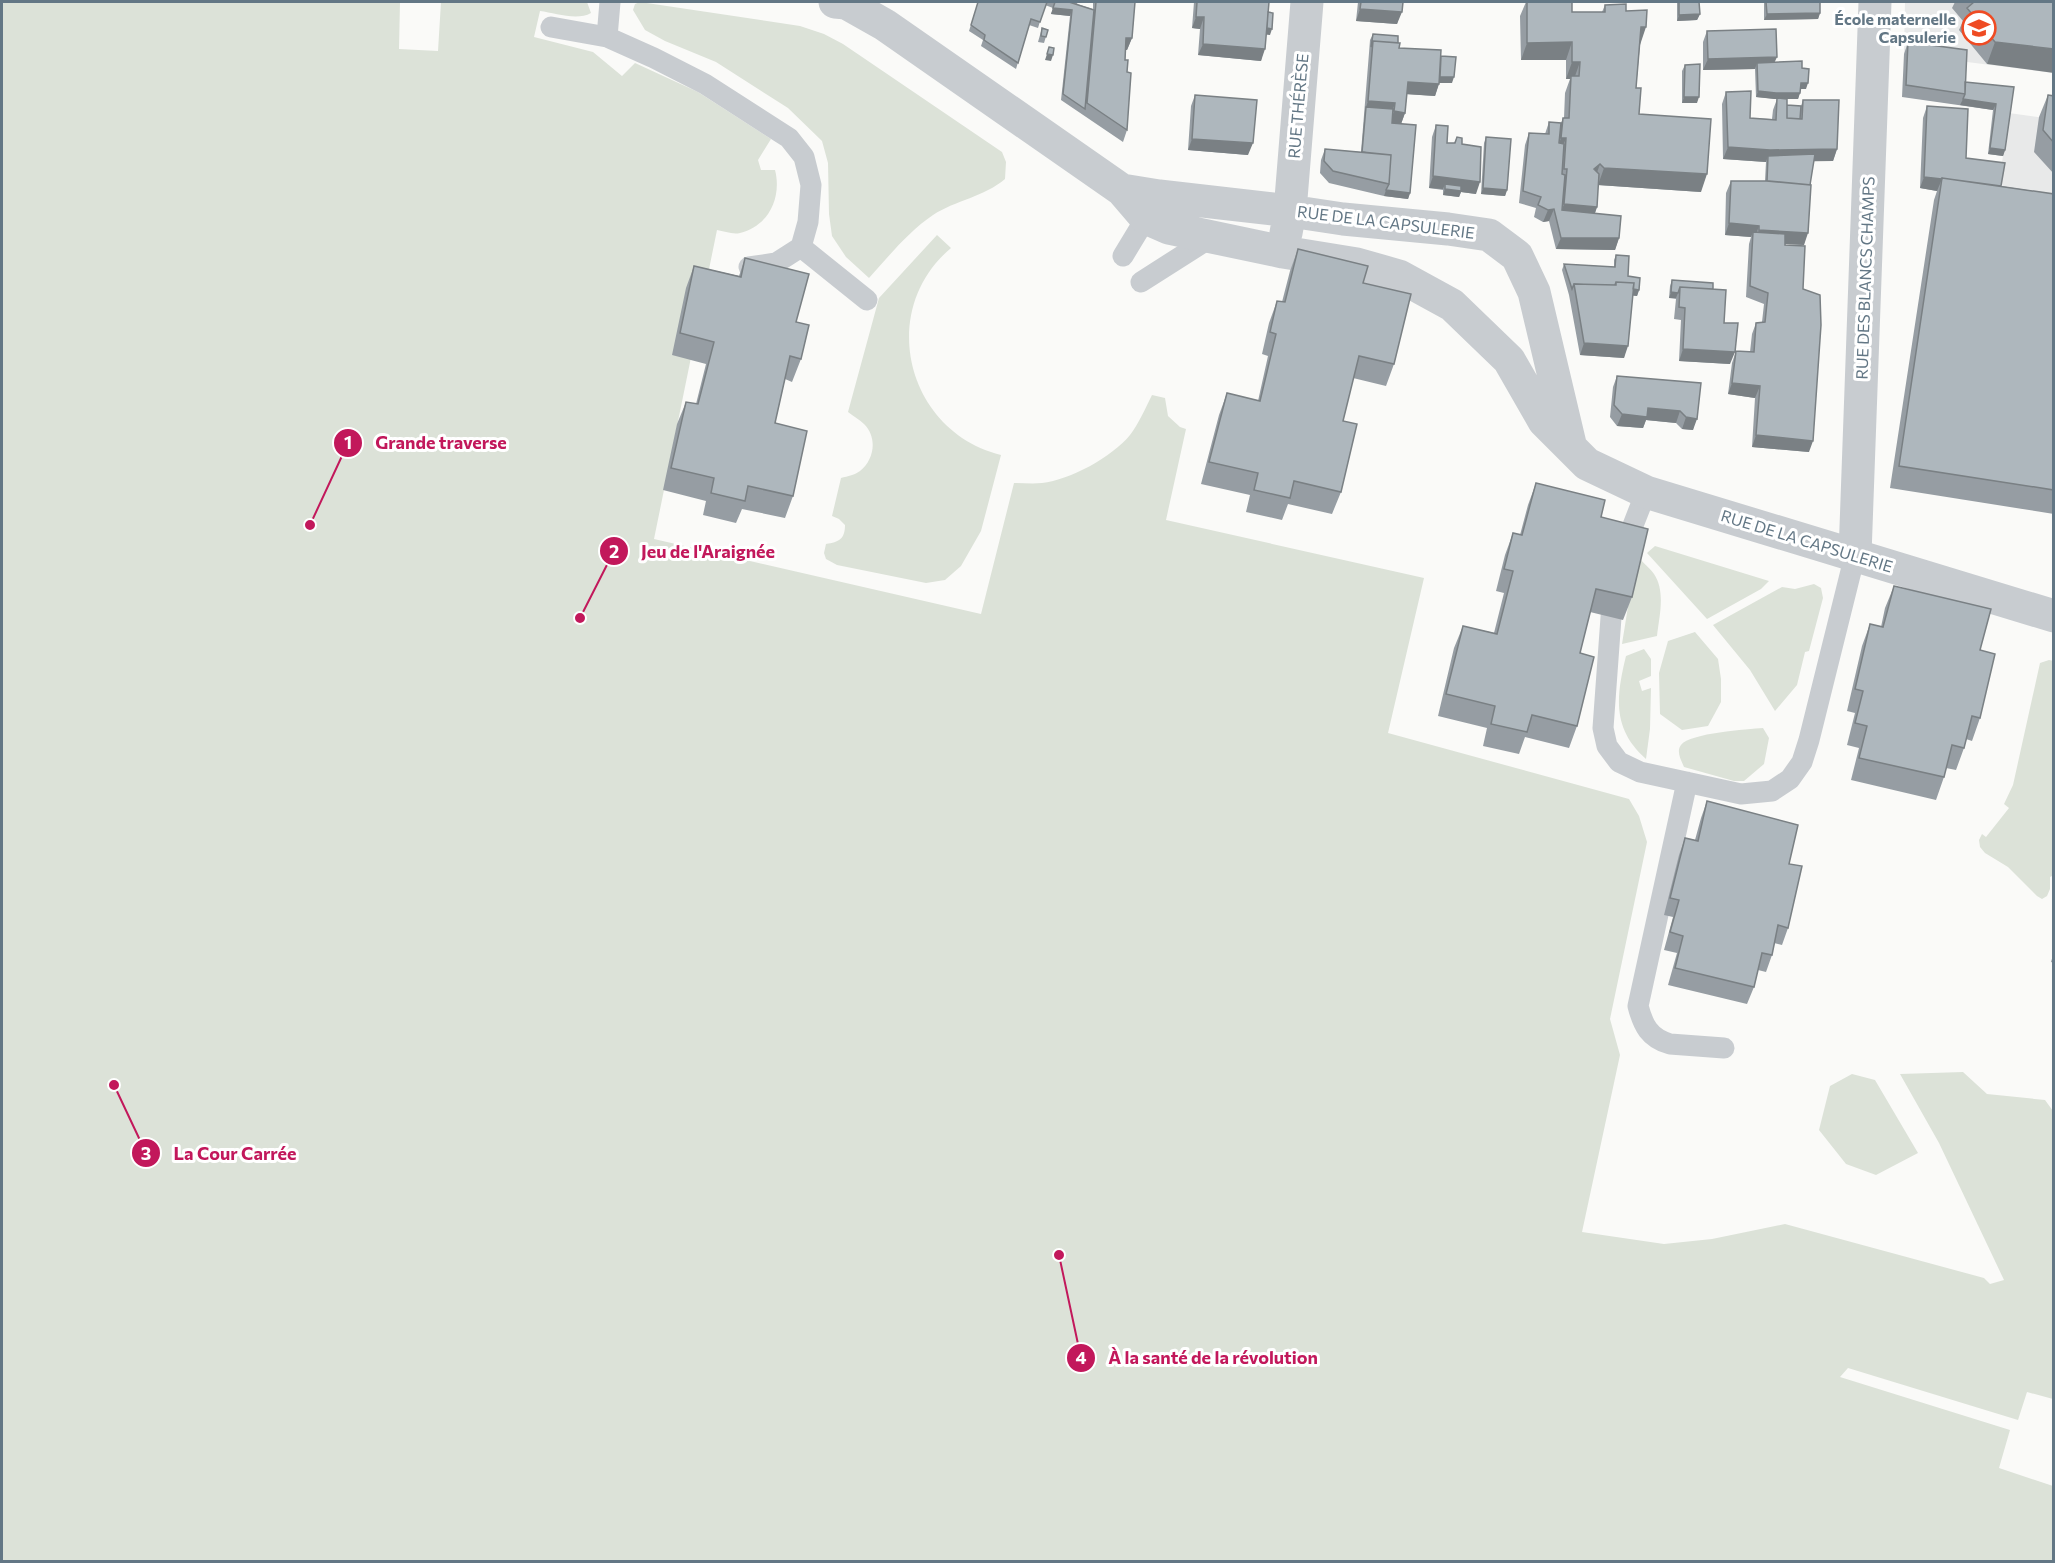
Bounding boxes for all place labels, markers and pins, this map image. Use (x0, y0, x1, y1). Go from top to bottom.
place label: École maternelle Capsulerie (1834, 9, 1956, 46)
school or university icon: École maternelle Capsulerie (1961, 10, 1997, 46)
callout: Grande traverse (333, 425, 519, 461)
callout: Jeu de l'Araignée (599, 533, 787, 569)
callout: La Cour Carrée (131, 1135, 308, 1171)
callout: À la santé de la révolution (1066, 1340, 1330, 1376)

